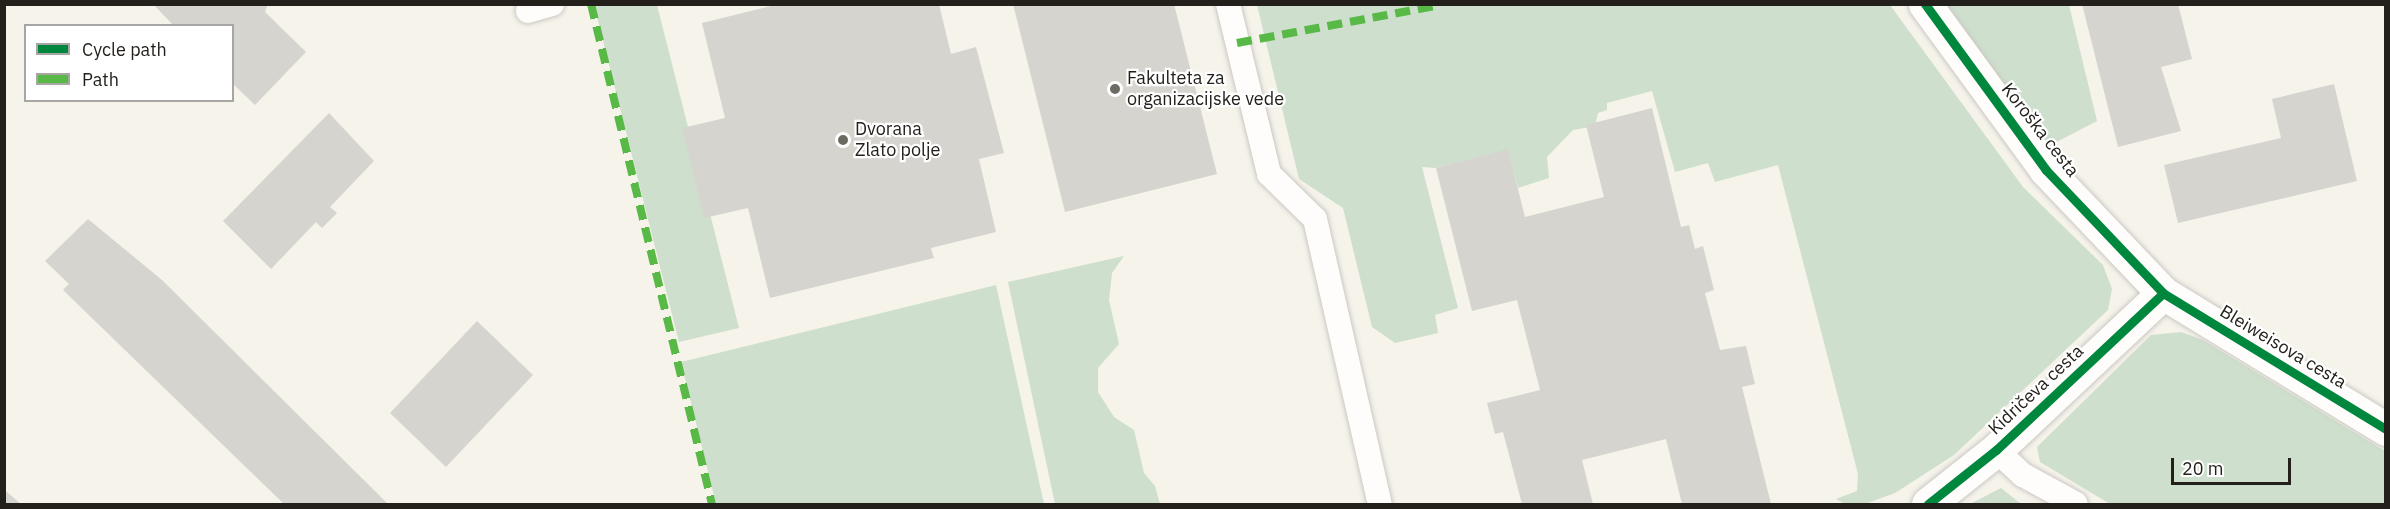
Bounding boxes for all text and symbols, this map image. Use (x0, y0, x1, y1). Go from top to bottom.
legend (24, 24, 234, 102)
text: Cycle path (82, 38, 167, 61)
text: Path (82, 68, 119, 91)
place label: Fakulteta za organizacijske vede (1127, 68, 1284, 110)
street label: Koroška cesta (1997, 79, 2083, 181)
marker: Fakulteta za organizacijske vede (1108, 82, 1122, 96)
place label: Dvorana Zlato polje (855, 119, 940, 162)
marker: Dvorana Zlato polje (836, 133, 850, 147)
street label: Bleiweisova cesta (2216, 301, 2350, 393)
street label: Kidričeva cesta (1984, 340, 2088, 440)
scale bar (2174, 446, 2294, 484)
text: 20 m (2182, 457, 2224, 480)

